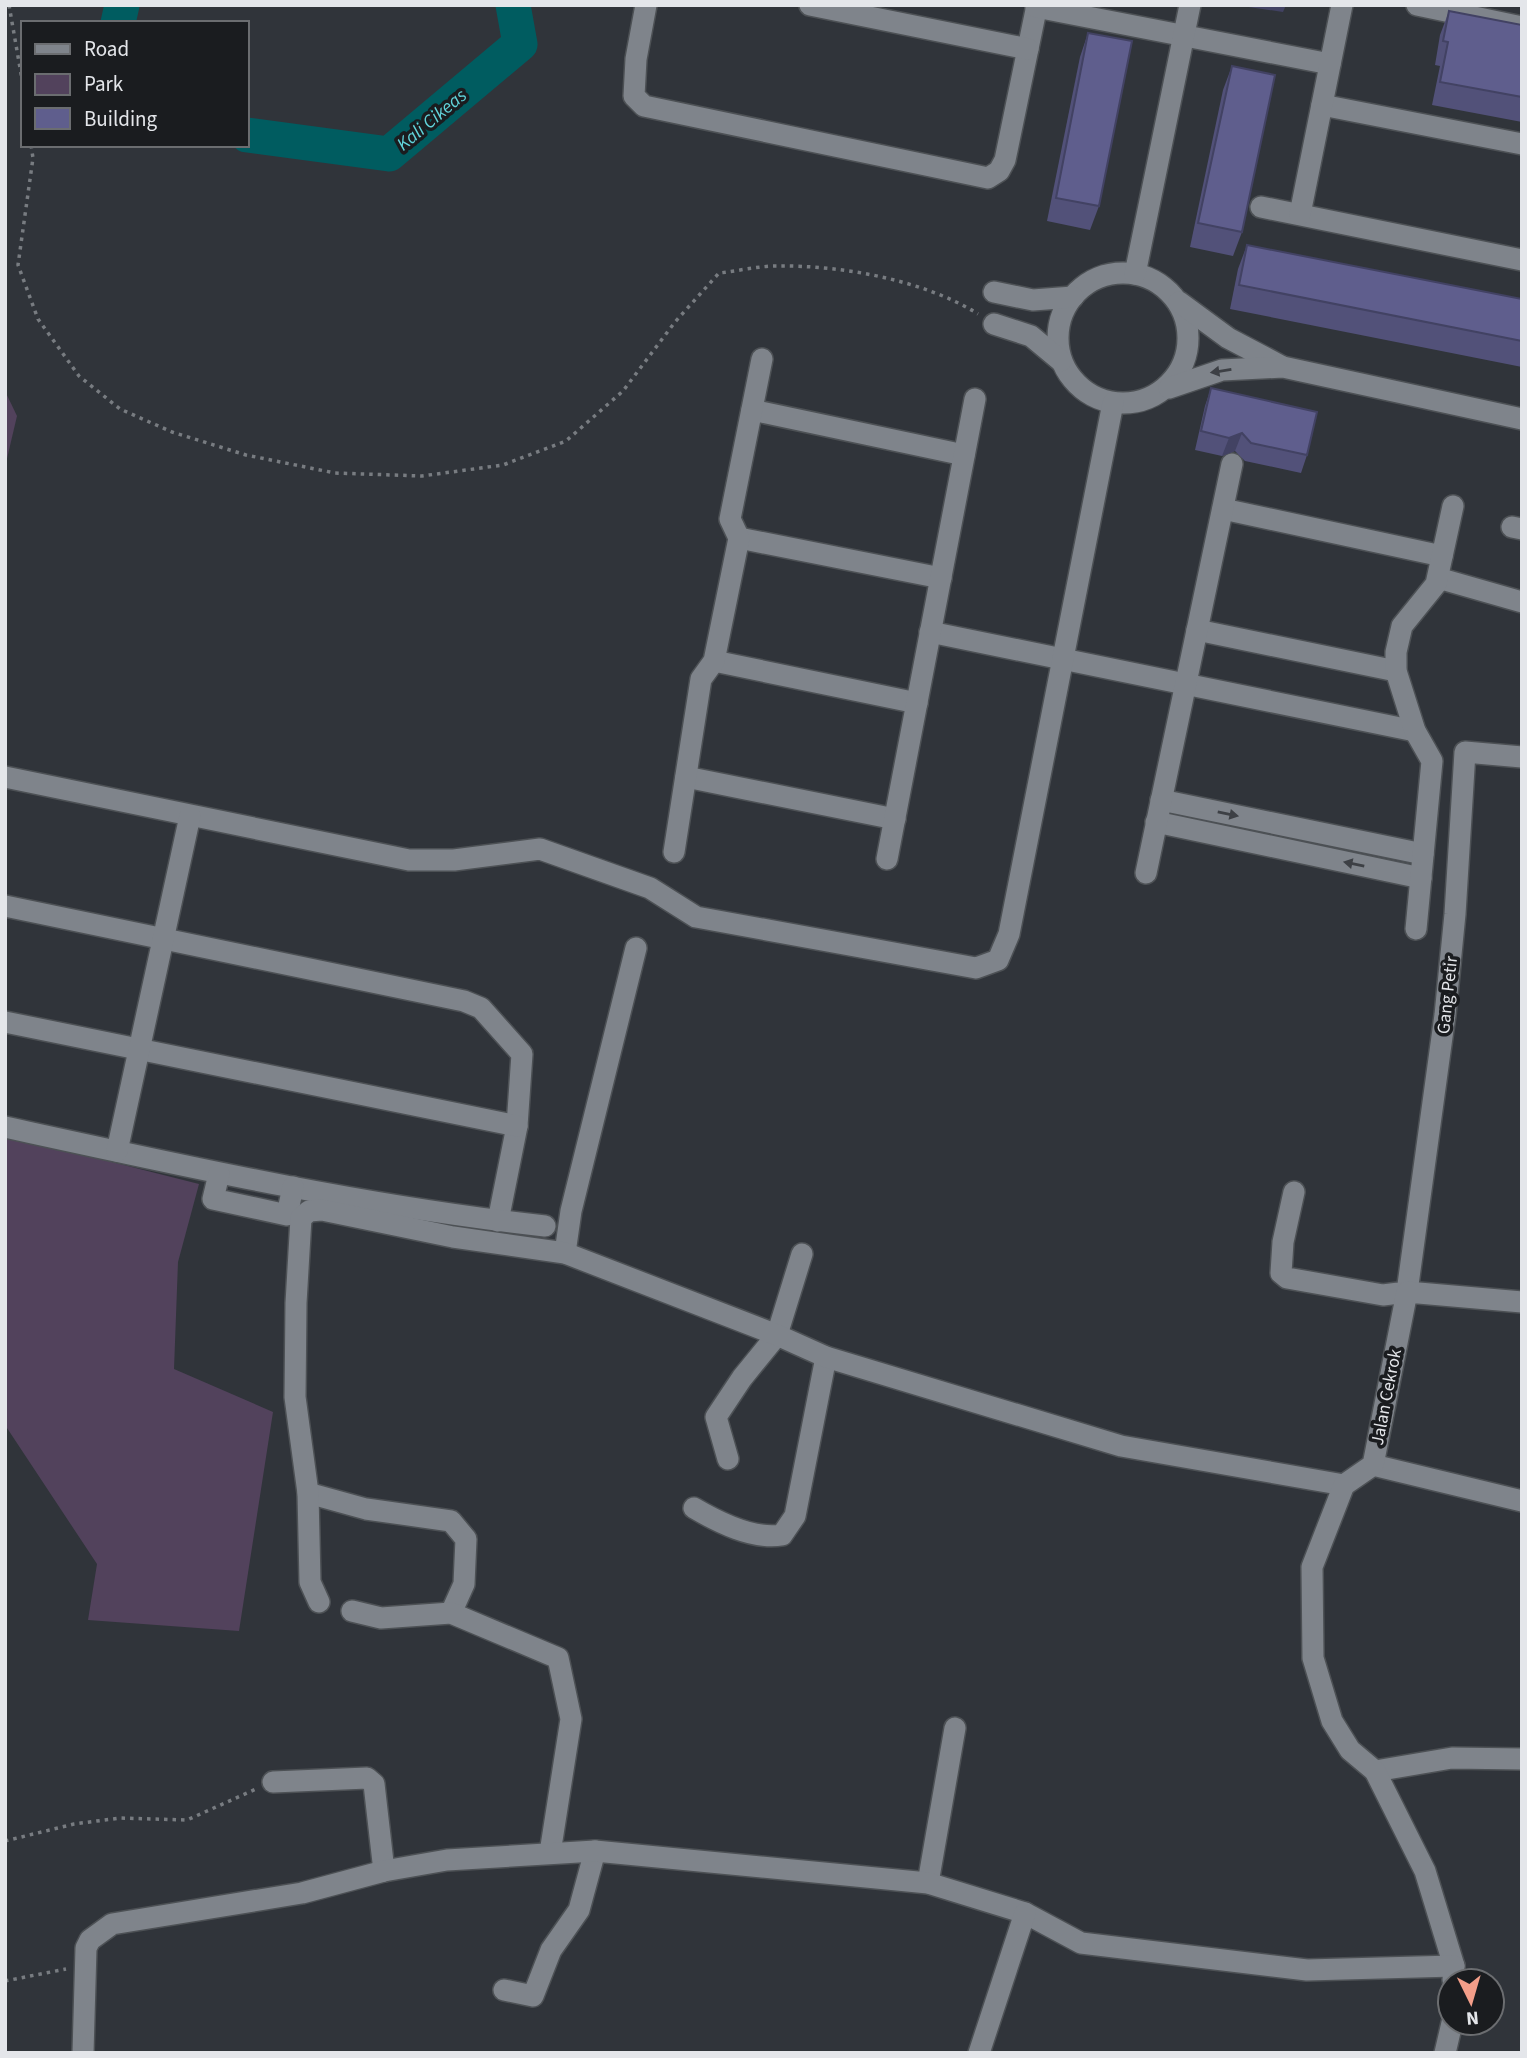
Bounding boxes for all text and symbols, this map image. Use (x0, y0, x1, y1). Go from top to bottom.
legend (21, 21, 248, 147)
text: Road (84, 34, 129, 64)
text: Park (84, 69, 124, 99)
water label: Kali Cikeas (391, 83, 473, 158)
text: Building (84, 104, 158, 134)
one-way arrow (1210, 366, 1232, 377)
one-way arrow (1217, 808, 1239, 819)
one-way arrow (1343, 858, 1365, 869)
street label: Gang Petir (1431, 954, 1464, 1035)
street label: Jalan Cekrok (1365, 1347, 1408, 1447)
north arrow (1436, 1967, 1506, 2037)
text: N (1465, 2003, 1480, 2031)

